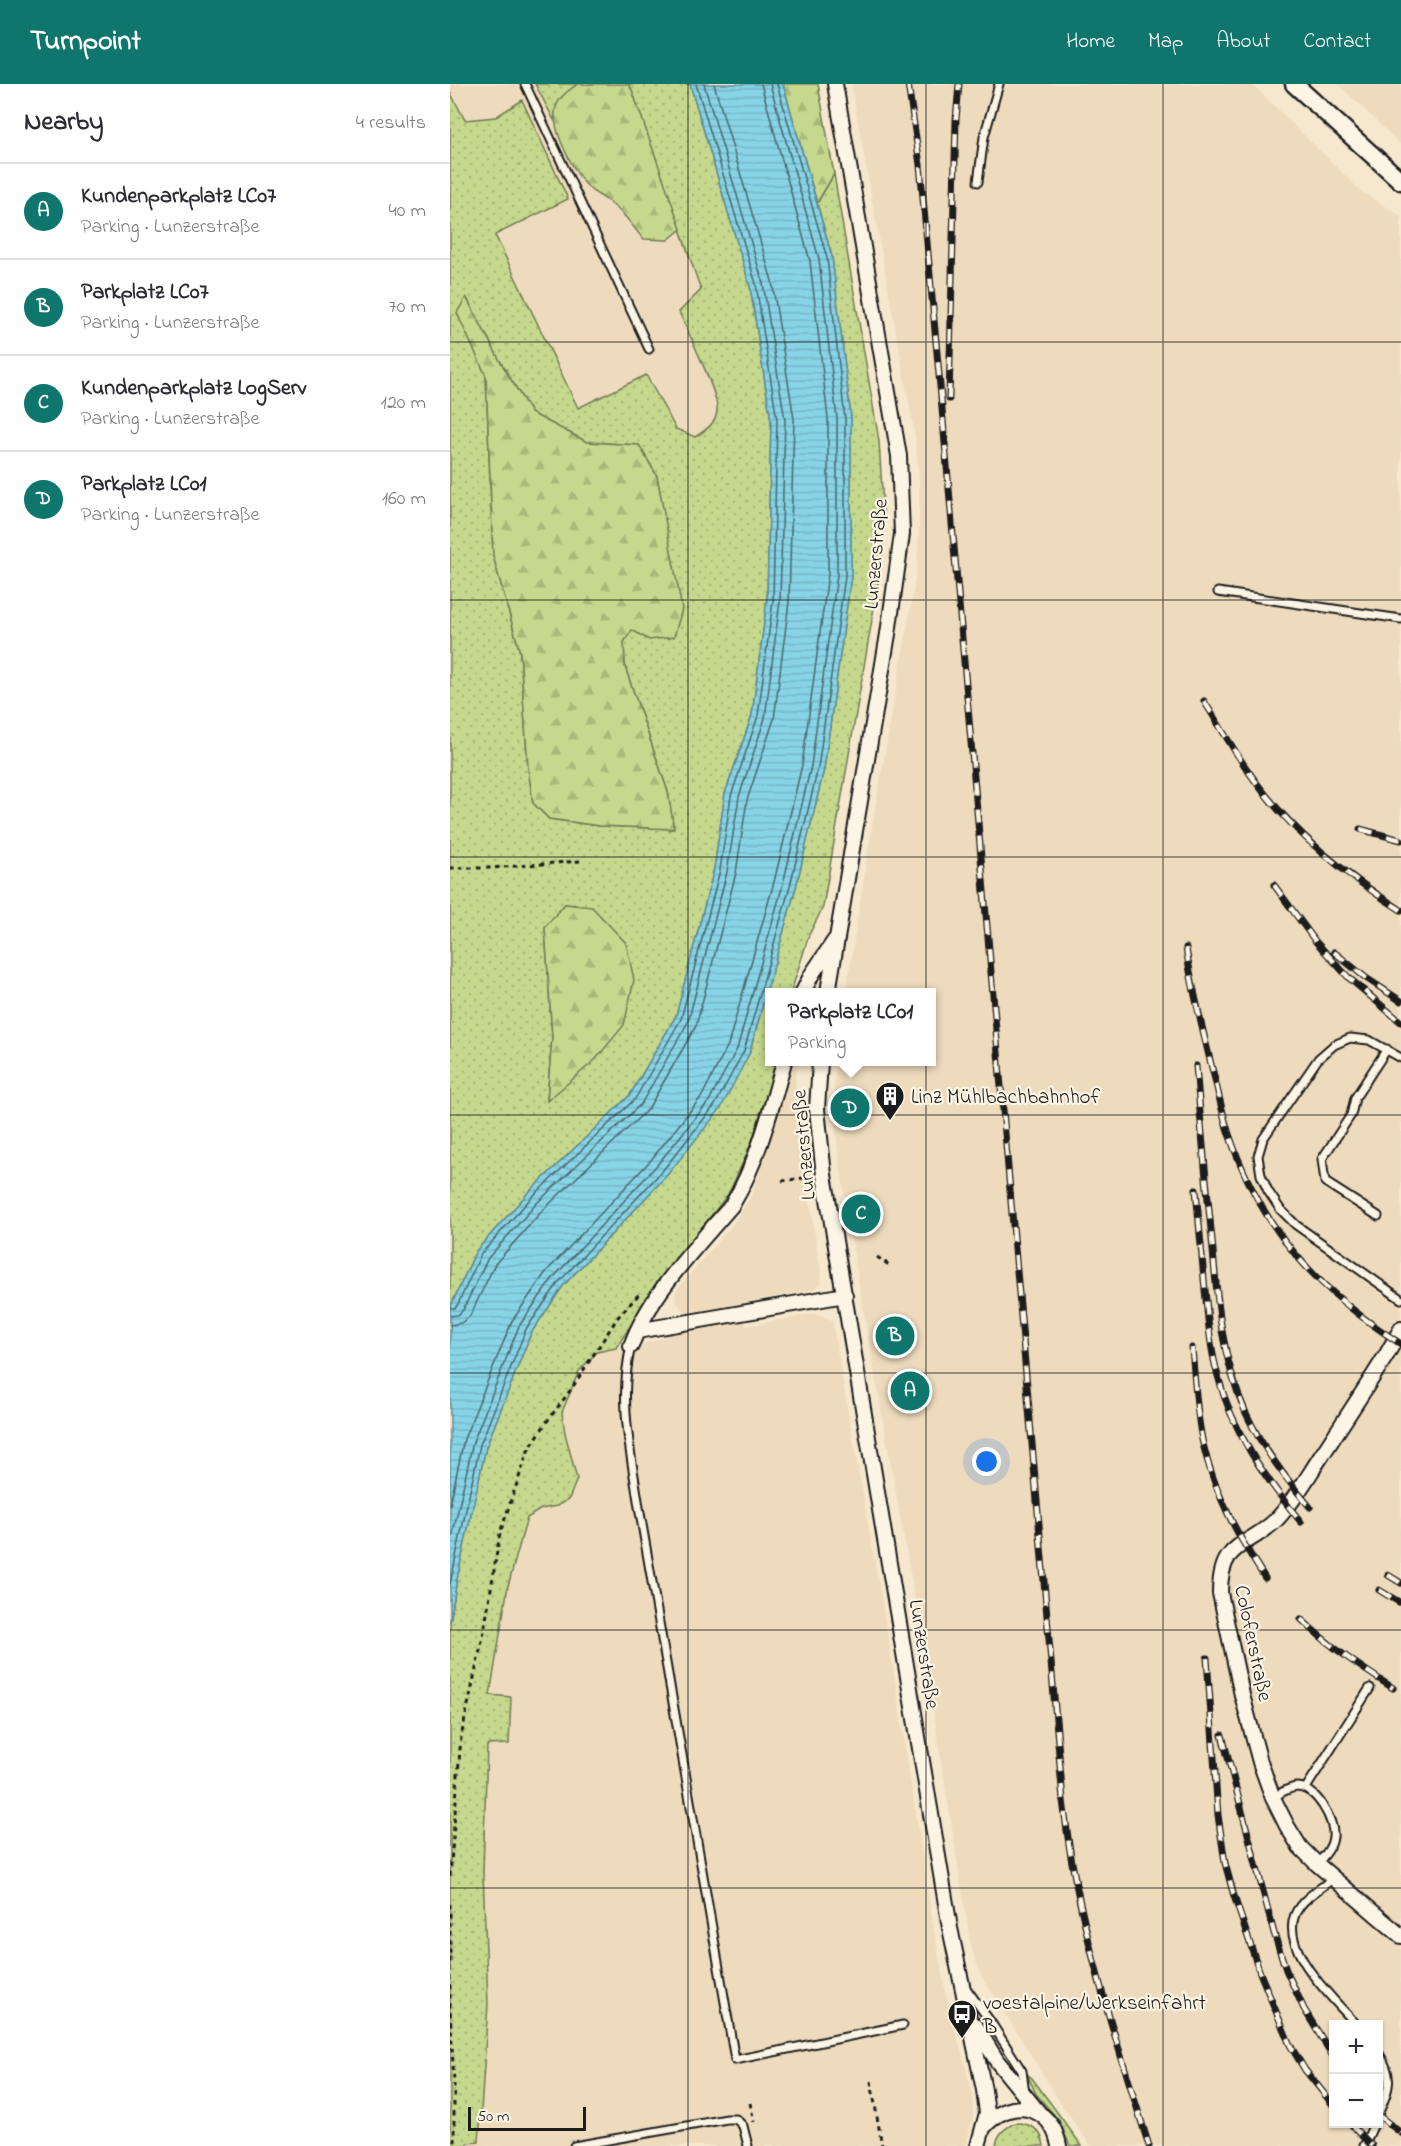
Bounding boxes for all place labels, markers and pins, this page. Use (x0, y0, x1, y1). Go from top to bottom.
building icon: Linz Mühlbachbahnhof (874, 1080, 906, 1122)
place label: Linz Mühlbachbahnhof (911, 1083, 1101, 1113)
pin: D (830, 1086, 870, 1130)
pin: C (842, 1192, 880, 1236)
pin: B (876, 1314, 914, 1358)
pin: A (890, 1368, 930, 1414)
place label: voestalpine/Werkseinfahrt B (982, 1989, 1206, 2043)
bus stop icon: voestalpine/Werkseinfahrt B (946, 1998, 978, 2040)

